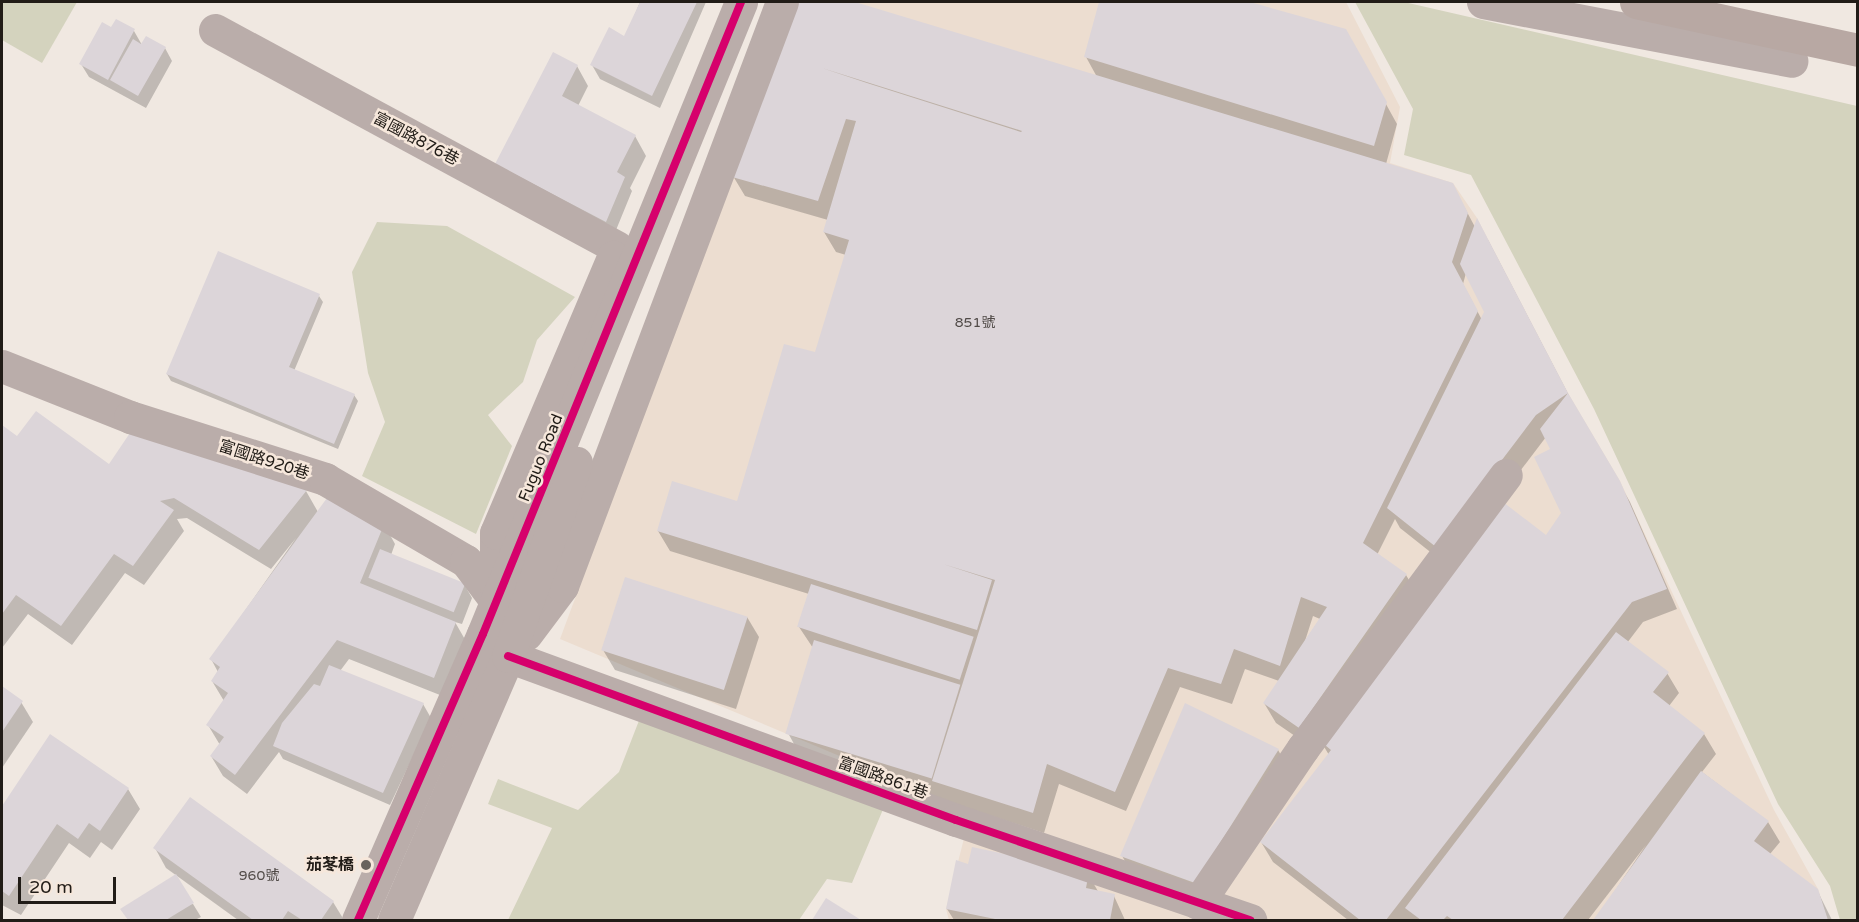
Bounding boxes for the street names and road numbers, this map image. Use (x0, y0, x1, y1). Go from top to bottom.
street label: 富國路876巷 (370, 108, 462, 170)
street label: Fuguo Road (515, 411, 567, 505)
street label: 富國路920巷 (216, 436, 312, 484)
street label: 富國路861巷 (835, 753, 931, 803)

